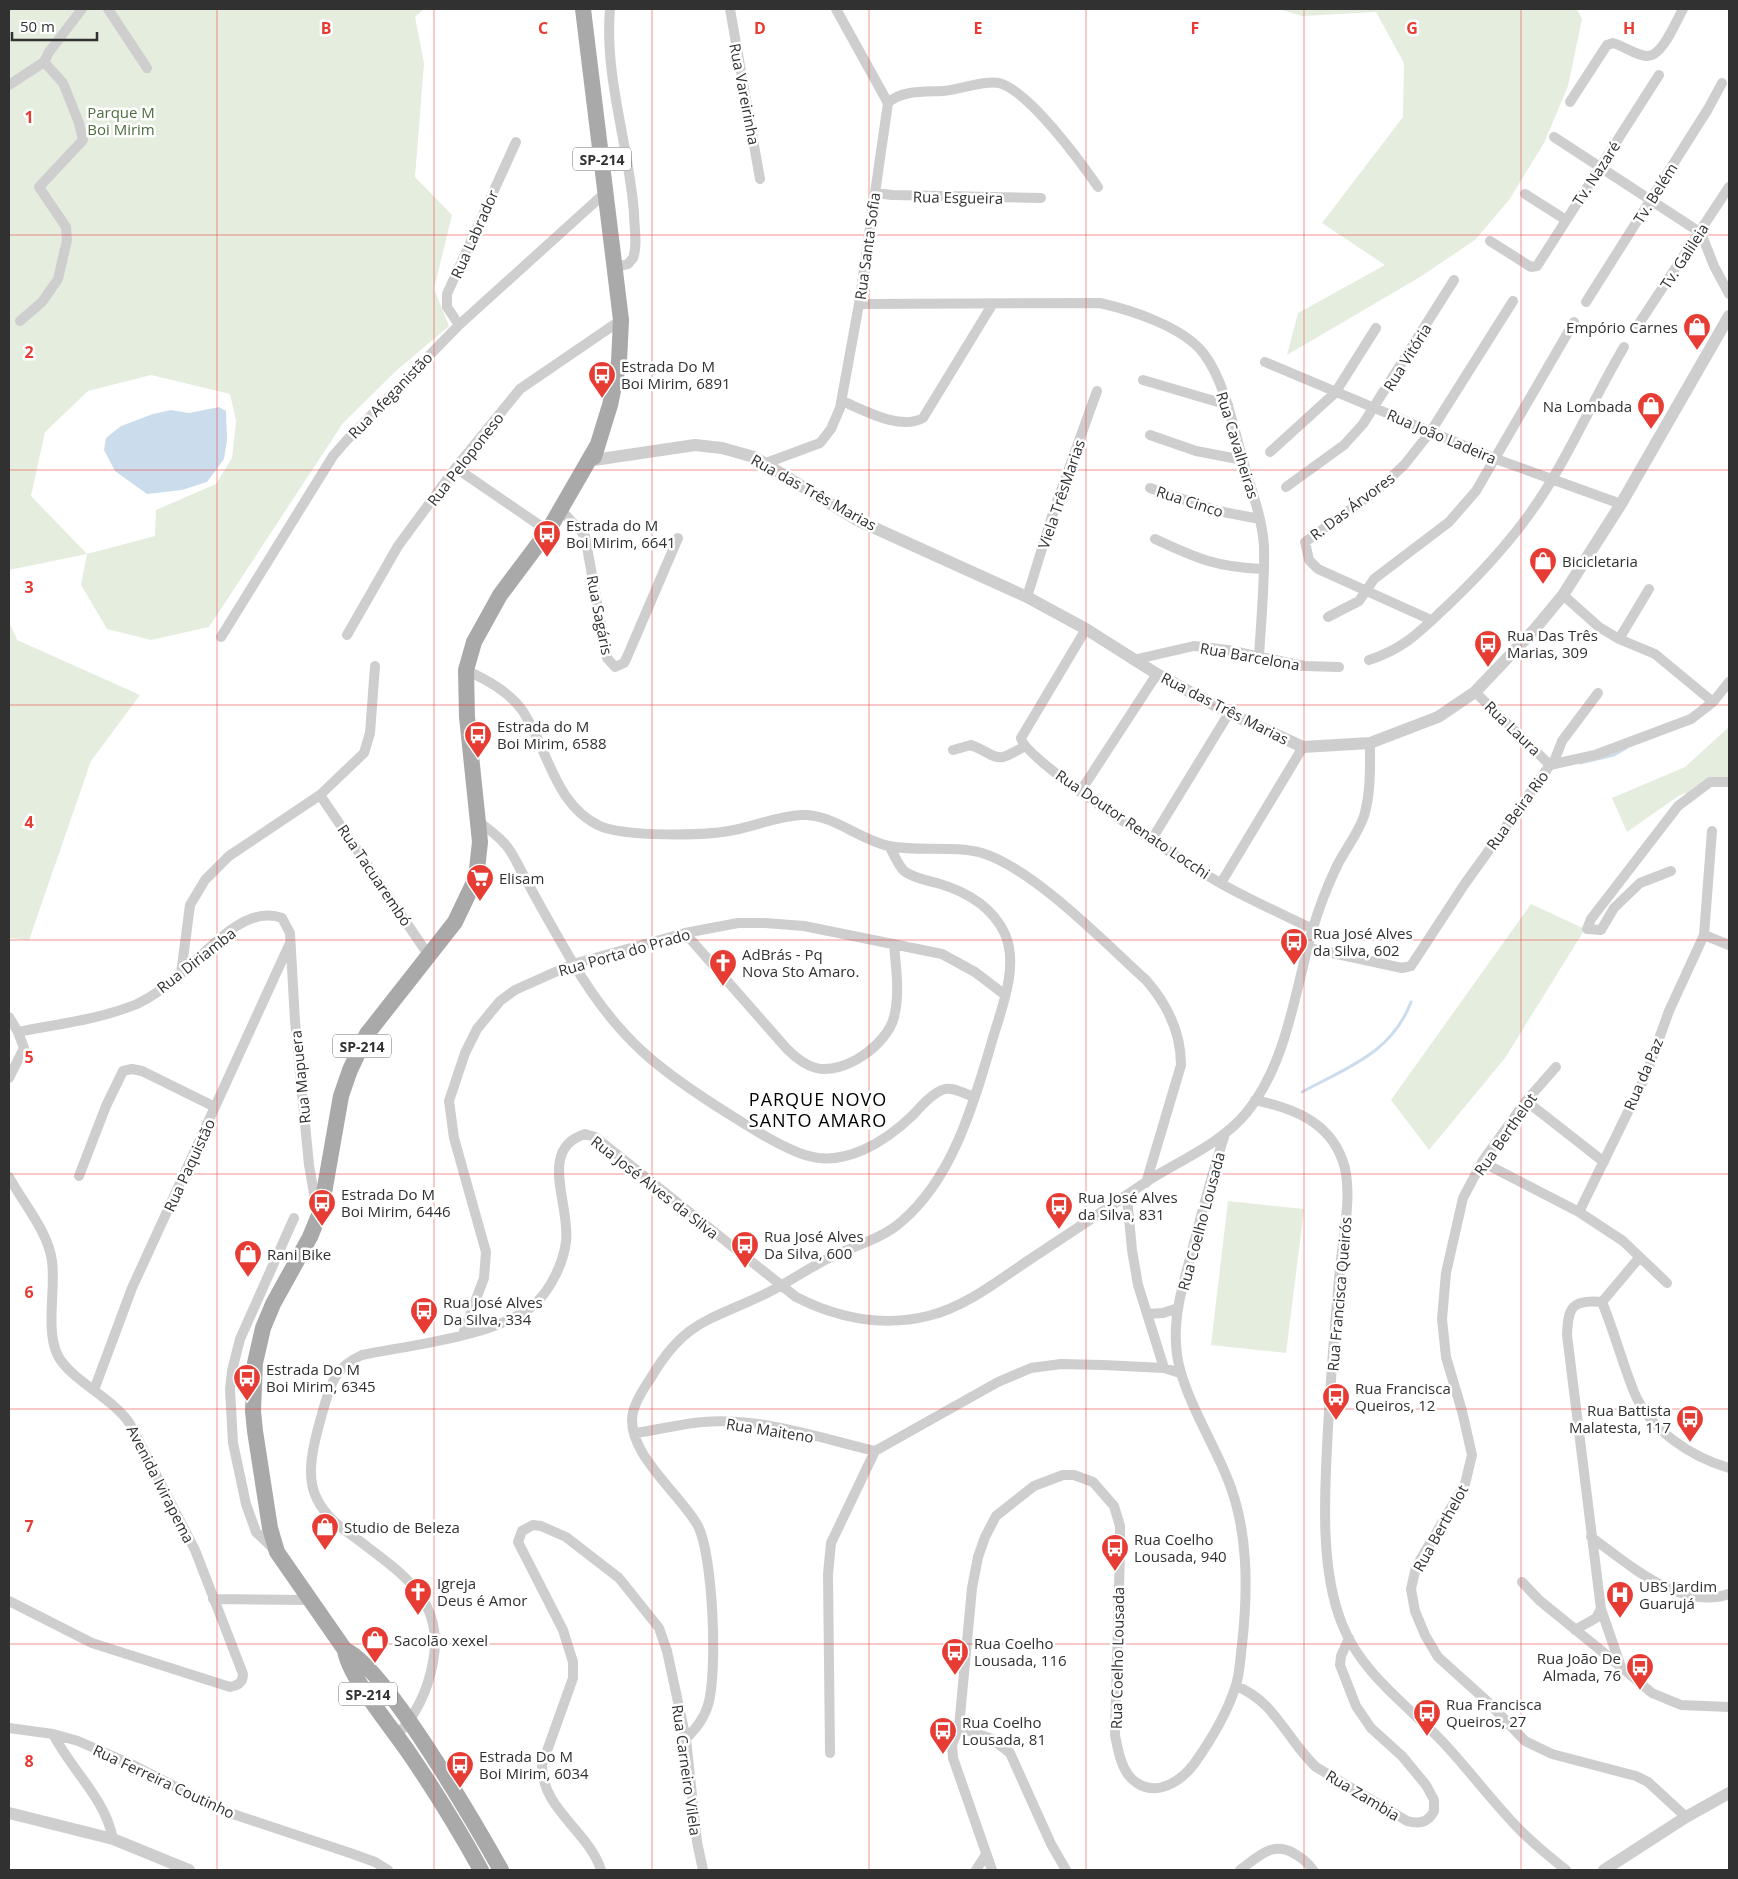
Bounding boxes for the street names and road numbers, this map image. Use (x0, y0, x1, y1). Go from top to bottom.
street label: Rua Vareirinha (725, 42, 765, 146)
street label: Tv. Nazaré (1568, 137, 1624, 209)
road number: SP-214 (573, 148, 631, 170)
street label: Tv. Belém (1629, 159, 1681, 227)
street label: Rua Esgueira (913, 186, 1003, 208)
street label: Rua Labrador (446, 187, 502, 281)
street label: Rua Santa Sofia (850, 191, 884, 301)
street label: Tv. Galileia (1655, 219, 1713, 293)
street label: Rua Vitória (1378, 319, 1436, 395)
street label: Rua Afeganistão (344, 347, 436, 443)
street label: Rua Cavalheiras (1212, 389, 1264, 501)
street label: Rua João Ladeira (1384, 404, 1500, 468)
street label: Rua Peloponeso (422, 408, 508, 510)
street label: Viela TrêsMarias (1033, 437, 1089, 551)
street label: Rua das Três Marias (748, 449, 880, 535)
street label: R. Das Árvores (1306, 468, 1398, 544)
street label: Rua Cinco (1154, 481, 1226, 521)
street label: Rua Sagáris (582, 573, 618, 657)
street label: Rua Barcelona (1199, 637, 1301, 675)
street label: Rua das Três Marias (1158, 667, 1292, 749)
street label: Rua Laura (1481, 696, 1545, 760)
street label: Rua Doutor Renato Locchi (1052, 765, 1214, 883)
street label: Rua Beira Rio (1482, 766, 1552, 854)
street label: Rua Tacuarembó (334, 820, 416, 930)
street label: Rua Diriamba (152, 923, 240, 997)
street label: Rua Porta do Prado (556, 924, 692, 980)
street label: Rua Mapuera (285, 1029, 315, 1125)
road number: SP-214 (333, 1034, 391, 1058)
street label: Rua da Paz (1619, 1035, 1667, 1113)
street label: Rua Berthelot (1469, 1089, 1541, 1179)
street label: Rua Paquistão (159, 1115, 219, 1215)
street label: Rua José Alves da Silva (587, 1131, 723, 1243)
street label: Rua Coelho Lousada (1173, 1150, 1229, 1292)
street label: Rua Francisca Queirós (1322, 1216, 1356, 1372)
street label: Rua Maiteno (725, 1413, 815, 1447)
street label: Avenida Ivirapema (123, 1422, 199, 1546)
street label: Rua Berthelot (1408, 1481, 1472, 1575)
street label: Rua Coelho Lousada (1106, 1587, 1128, 1729)
road number: SP-214 (339, 1682, 397, 1706)
street label: Rua Carneiro Vilela (668, 1703, 706, 1837)
street label: Rua Ferreira Coutinho (90, 1739, 238, 1823)
street label: Rua Zambia (1322, 1765, 1404, 1825)

